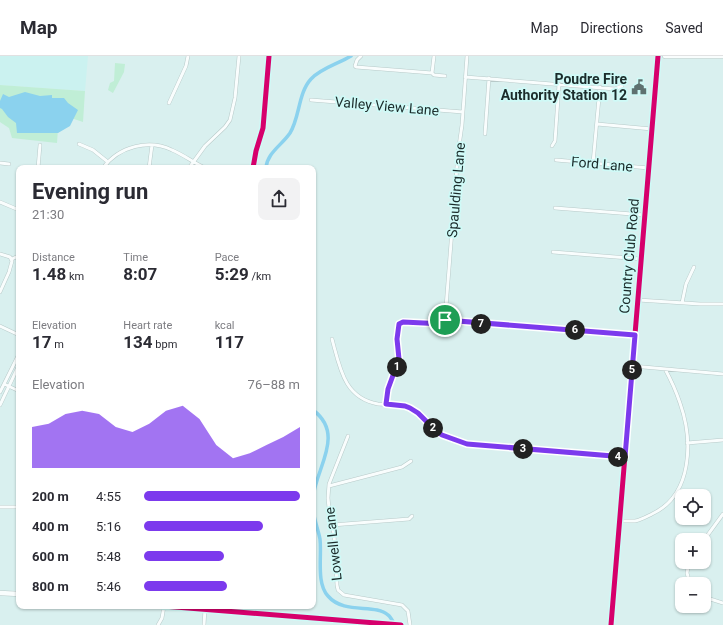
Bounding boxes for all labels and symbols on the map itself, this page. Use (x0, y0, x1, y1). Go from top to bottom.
place label: Poudre Fire Authority Station 12 (501, 71, 627, 103)
public building icon: Poudre Fire Authority Station 12 (630, 78, 648, 96)
street label: Valley View Lane (334, 93, 440, 119)
street label: Spaulding Lane (444, 142, 468, 238)
street label: Ford Lane (570, 153, 634, 175)
street label: Country Club Road (616, 198, 642, 314)
pin (428, 303, 462, 337)
pin: 7 (471, 314, 491, 334)
pin: 6 (565, 320, 585, 340)
pin: 1 (387, 357, 407, 377)
pin: 5 (622, 360, 642, 380)
pin: 2 (423, 418, 443, 438)
pin: 3 (513, 439, 533, 459)
pin: 4 (608, 447, 628, 467)
street label: Lowell Lane (321, 506, 345, 582)

